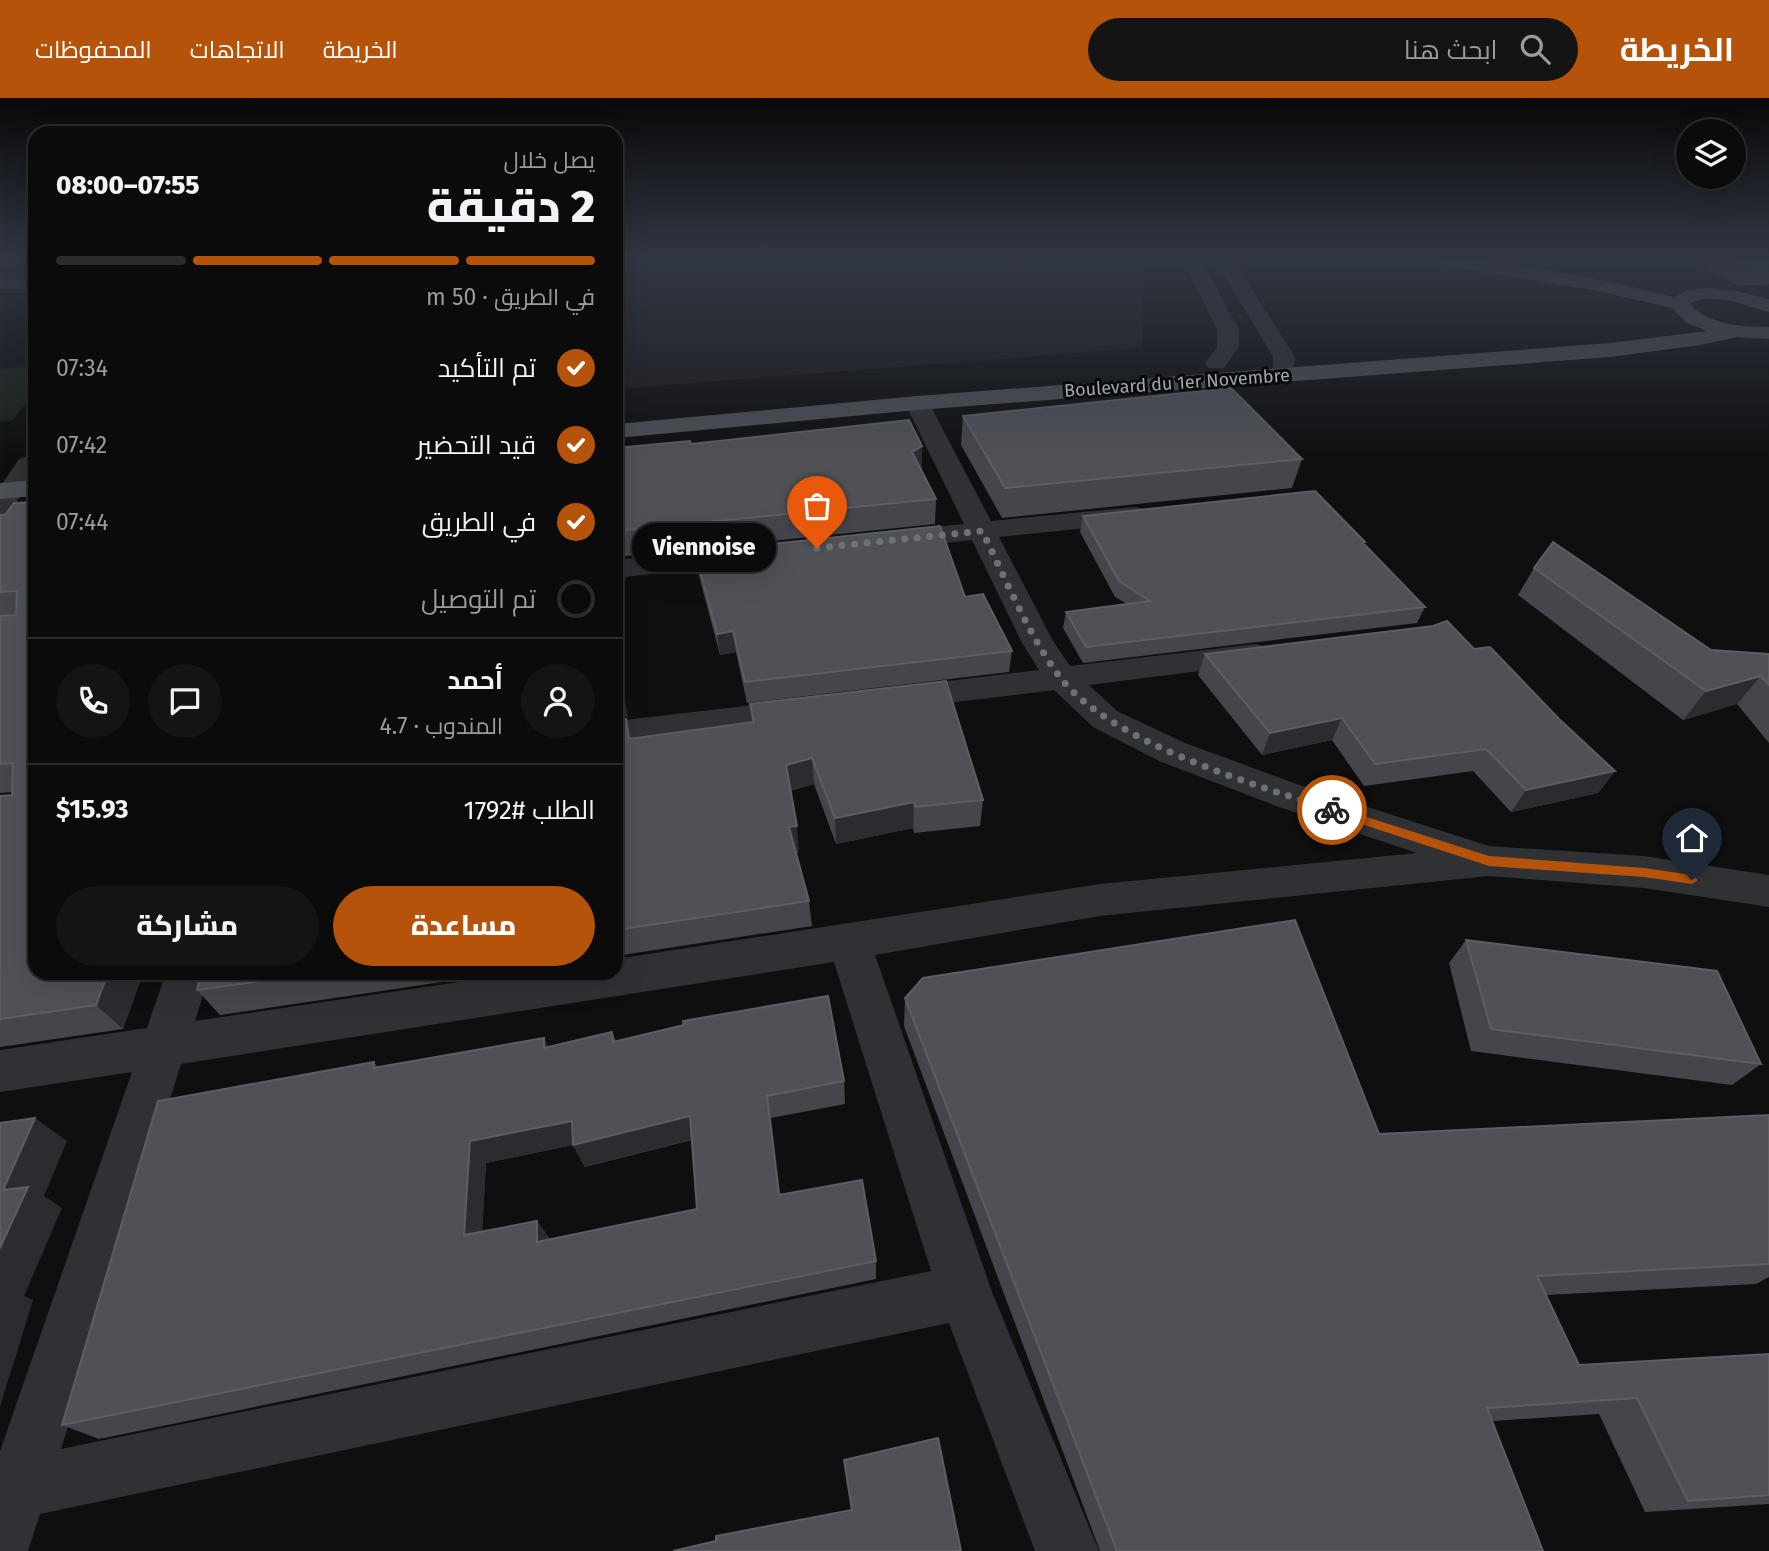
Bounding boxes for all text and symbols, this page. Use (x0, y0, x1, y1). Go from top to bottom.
search box (1088, 18, 1578, 81)
icon: search (1516, 30, 1554, 68)
text: الخريطة (1620, 30, 1734, 70)
text: ابحث هنا (1404, 35, 1498, 66)
text: المحفوظات (35, 36, 152, 64)
text: الاتجاهات (190, 36, 285, 64)
text: الخريطة (323, 36, 398, 64)
map controls (1676, 119, 1746, 189)
button: layers (1676, 119, 1746, 189)
text: يصل خلال (504, 146, 595, 174)
text: 07:55–08:00 (56, 170, 199, 201)
text: 2 دقيقة (427, 179, 595, 234)
text: في الطريق · 50 m (426, 283, 595, 311)
icon: check (557, 349, 595, 387)
text: تم التأكيد (438, 353, 536, 384)
text: 07:34 (56, 354, 108, 382)
street label: Boulevard du 1er Novembre (1063, 364, 1291, 402)
icon: check (557, 426, 595, 464)
text: قيد التحضير (417, 430, 536, 461)
text: 07:42 (56, 431, 107, 459)
pin (787, 476, 847, 548)
icon: bag (798, 487, 836, 525)
icon: check (557, 503, 595, 541)
text: في الطريق (422, 507, 536, 538)
text: 07:44 (56, 508, 108, 536)
callout: Viennoise (632, 524, 775, 573)
text: Viennoise (653, 533, 755, 561)
text: تم التوصيل (421, 584, 536, 615)
button: phone (56, 664, 130, 738)
button: chat (148, 664, 222, 738)
button: person (521, 664, 595, 738)
text: أحمد (447, 665, 503, 696)
text: المندوب · 4.7 (380, 712, 503, 740)
courier (1297, 775, 1367, 845)
icon: bike (1313, 791, 1351, 829)
text: $15.93 (56, 794, 129, 825)
text: الطلب #1792 (464, 795, 595, 826)
pin (1662, 808, 1722, 880)
icon: home (1673, 819, 1711, 857)
button: مشاركة (56, 886, 319, 966)
button: مساعدة (333, 886, 595, 966)

